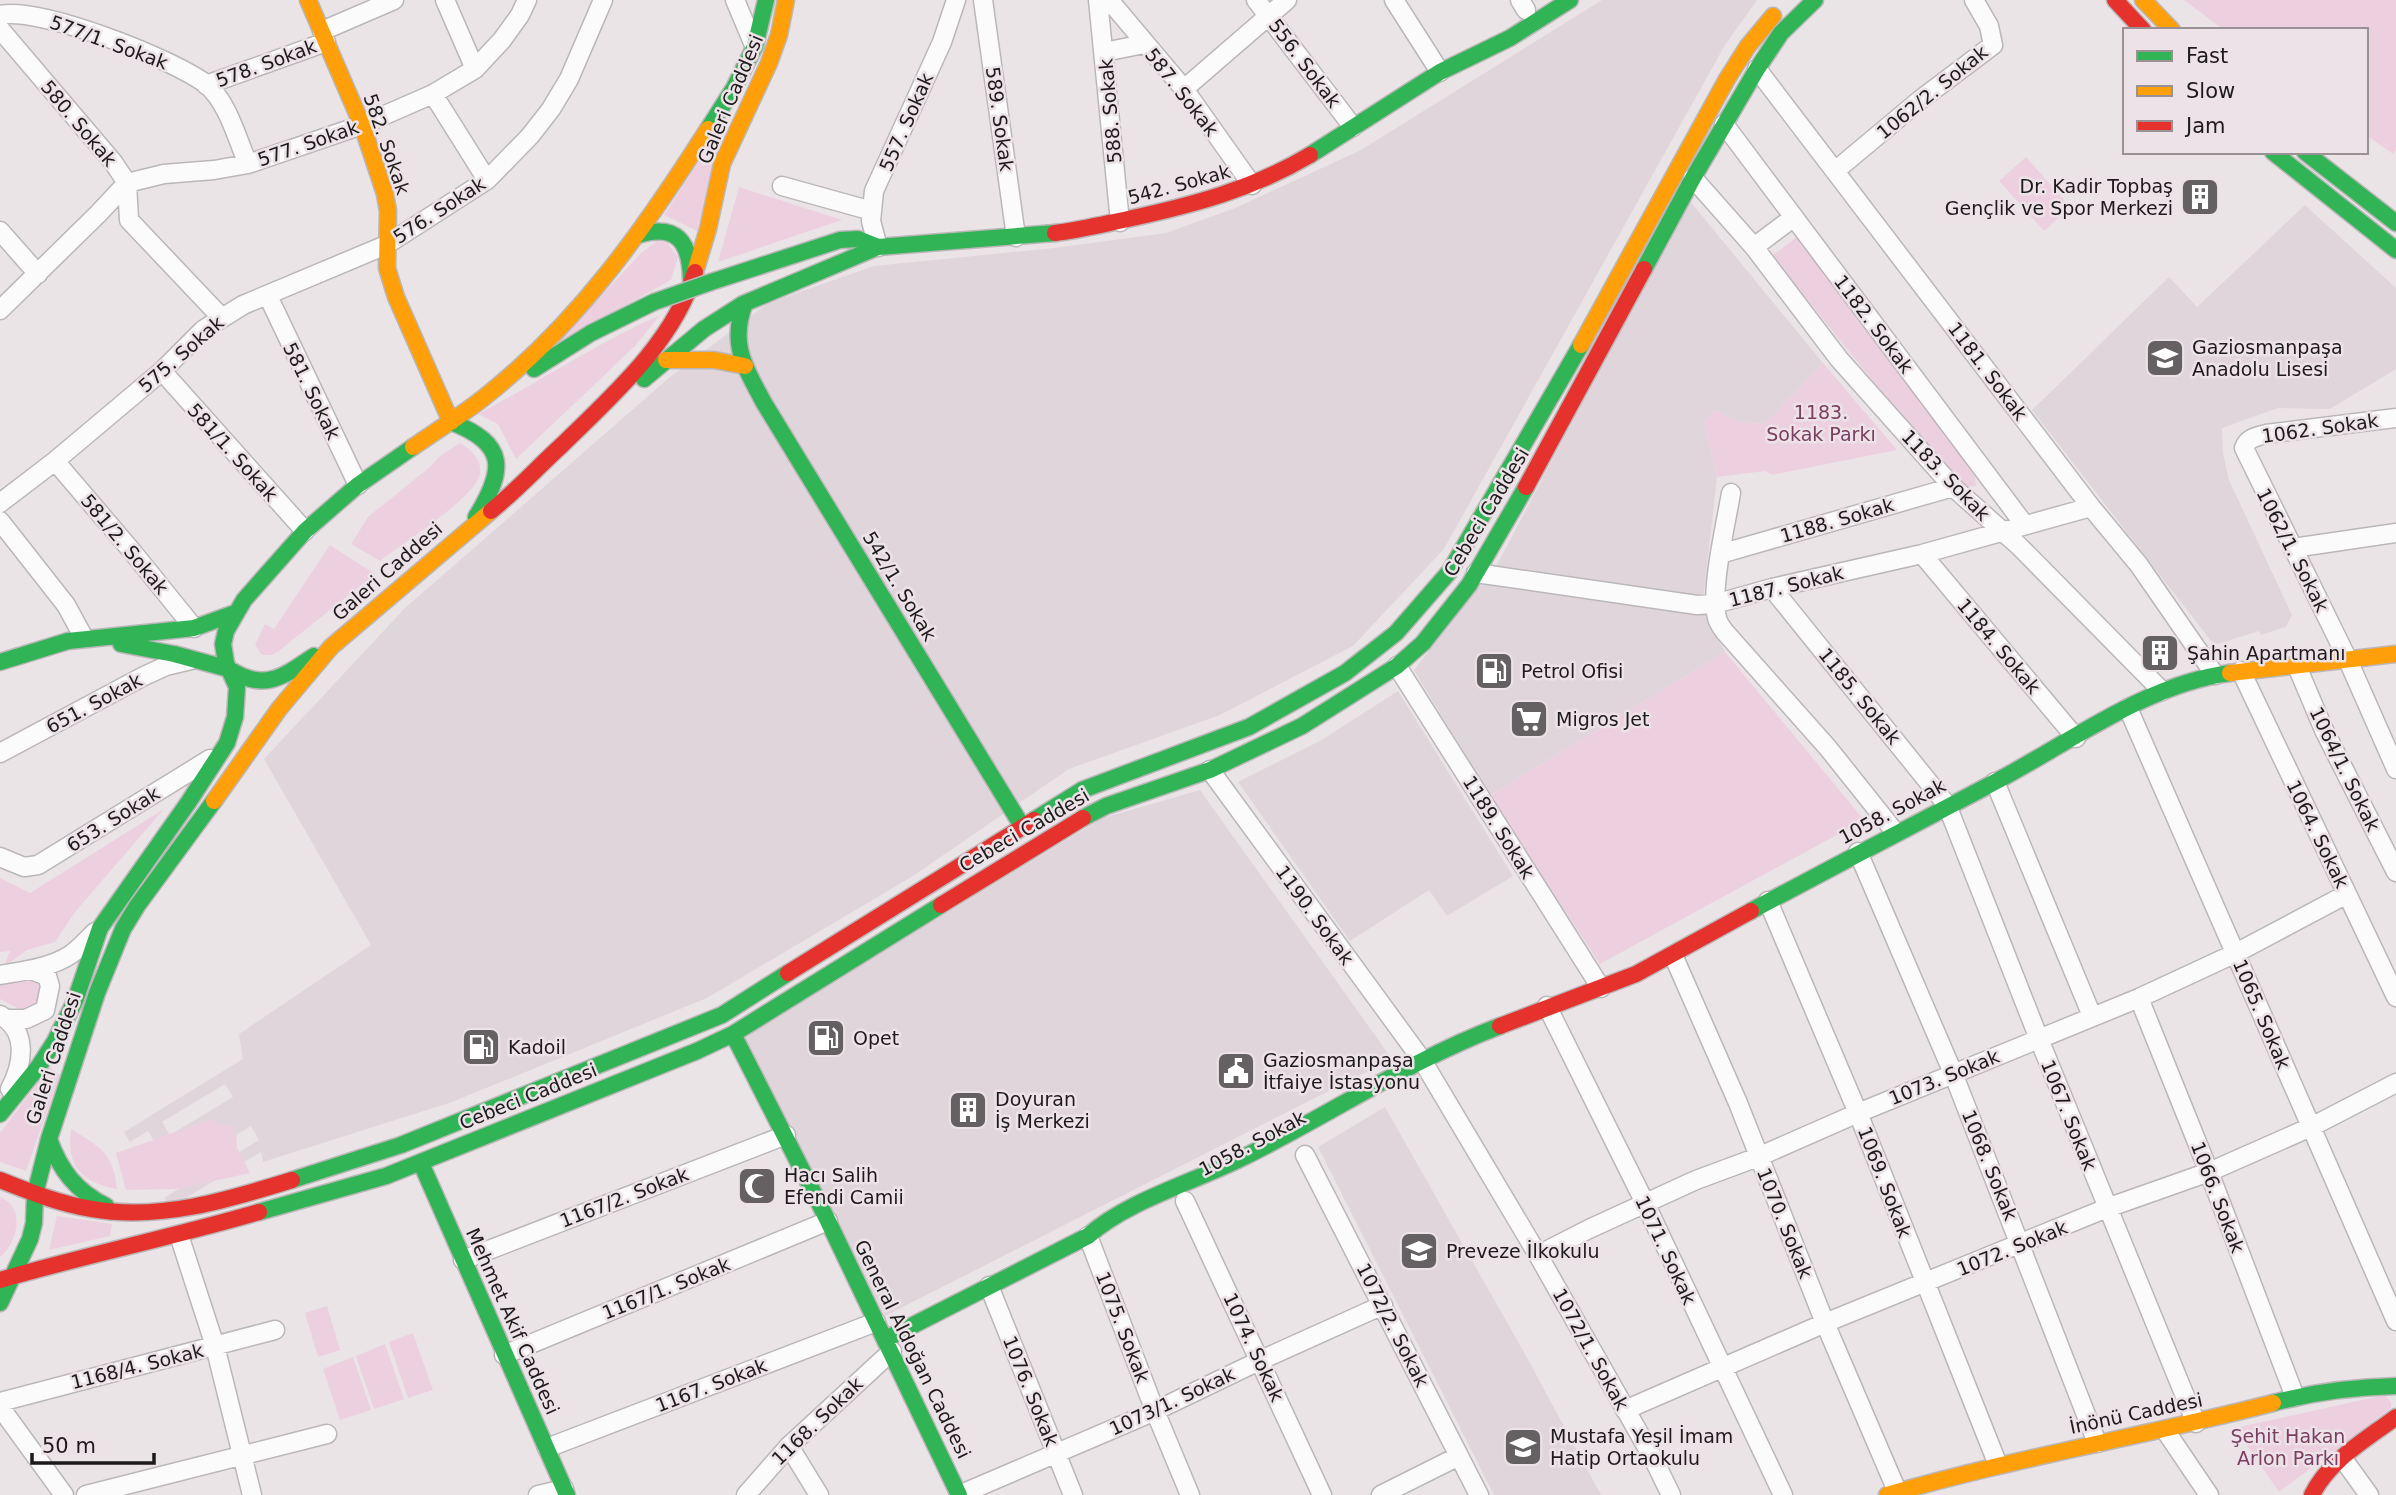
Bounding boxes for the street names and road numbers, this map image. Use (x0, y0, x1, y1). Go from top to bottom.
street label: 577/1. Sokak (47, 10, 171, 74)
street label: 556. Sokak (1265, 14, 1345, 112)
street label: Galeri Caddesi (693, 31, 767, 167)
street label: 578. Sokak (213, 35, 319, 91)
street label: 1062/2. Sokak (1872, 41, 1992, 143)
street label: 587. Sokak (1141, 44, 1223, 140)
street label: 588. Sokak (1094, 58, 1126, 164)
street label: 589. Sokak (982, 65, 1018, 173)
street label: 557. Sokak (875, 69, 937, 175)
street label: 580. Sokak (37, 76, 121, 170)
street label: 582. Sokak (359, 91, 415, 197)
street label: 577. Sokak (255, 115, 361, 171)
street label: 542. Sokak (1125, 160, 1233, 208)
street label: 576. Sokak (389, 172, 489, 248)
street label: 1182. Sokak (1830, 270, 1918, 378)
street label: 575. Sokak (134, 311, 228, 397)
street label: 1181. Sokak (1944, 317, 2032, 425)
street label: 581. Sokak (279, 339, 345, 443)
street label: 581/1. Sokak (183, 399, 283, 505)
street label: 1062. Sokak (2260, 409, 2380, 447)
street label: 1183. Sokak (1897, 425, 1995, 525)
street label: Cebeci Caddesi (1439, 444, 1533, 580)
street label: 1062/1. Sokak (2252, 484, 2334, 616)
street label: 581/2. Sokak (77, 489, 173, 599)
street label: 1188. Sokak (1778, 493, 1896, 547)
street label: Galeri Caddesi (328, 517, 446, 625)
street label: 542/1. Sokak (859, 527, 941, 645)
street label: 1187. Sokak (1726, 561, 1846, 611)
street label: 1184. Sokak (1953, 594, 2045, 698)
street label: 1185. Sokak (1814, 643, 1906, 749)
street label: 651. Sokak (42, 669, 146, 737)
street label: 1064/1. Sokak (2305, 703, 2385, 835)
street label: 1189. Sokak (1459, 771, 1539, 883)
street label: 1058. Sokak (1835, 774, 1949, 848)
street label: 1064. Sokak (2282, 776, 2354, 892)
street label: 653. Sokak (62, 782, 164, 856)
street label: Cebeci Caddesi (955, 784, 1093, 876)
street label: 1190. Sokak (1272, 861, 1358, 969)
street label: 1065. Sokak (2229, 956, 2295, 1072)
street label: Galeri Caddesi (21, 989, 85, 1127)
street label: 1073. Sokak (1885, 1045, 2003, 1109)
street label: 1067. Sokak (2037, 1056, 2101, 1174)
street label: Cebeci Caddesi (456, 1058, 600, 1134)
street label: 1058. Sokak (1195, 1106, 1309, 1180)
street label: 1068. Sokak (1958, 1106, 2022, 1224)
street label: 1069. Sokak (1854, 1123, 1916, 1241)
street label: 1066. Sokak (2187, 1138, 2249, 1256)
street label: 1167/2. Sokak (557, 1162, 691, 1232)
street label: 1070. Sokak (1753, 1164, 1817, 1282)
street label: 1071. Sokak (1631, 1192, 1701, 1308)
street label: 1072. Sokak (1953, 1216, 2071, 1280)
street label: Mehmet Akif Caddesi (462, 1224, 564, 1418)
street label: General Aldoğan Caddesi (850, 1236, 976, 1462)
street label: 1167/1. Sokak (599, 1252, 733, 1324)
street label: 1072/2. Sokak (1352, 1259, 1434, 1391)
street label: 1075. Sokak (1092, 1268, 1154, 1386)
street label: 1072/1. Sokak (1548, 1284, 1634, 1414)
street label: 1074. Sokak (1219, 1289, 1289, 1405)
street label: 1076. Sokak (999, 1332, 1063, 1450)
street label: 1168/4. Sokak (68, 1339, 206, 1393)
street label: 1167. Sokak (652, 1354, 770, 1416)
street label: 1073/1. Sokak (1106, 1362, 1238, 1440)
street label: 1168. Sokak (767, 1372, 867, 1470)
street label: İnönü Caddesi (2068, 1388, 2204, 1438)

